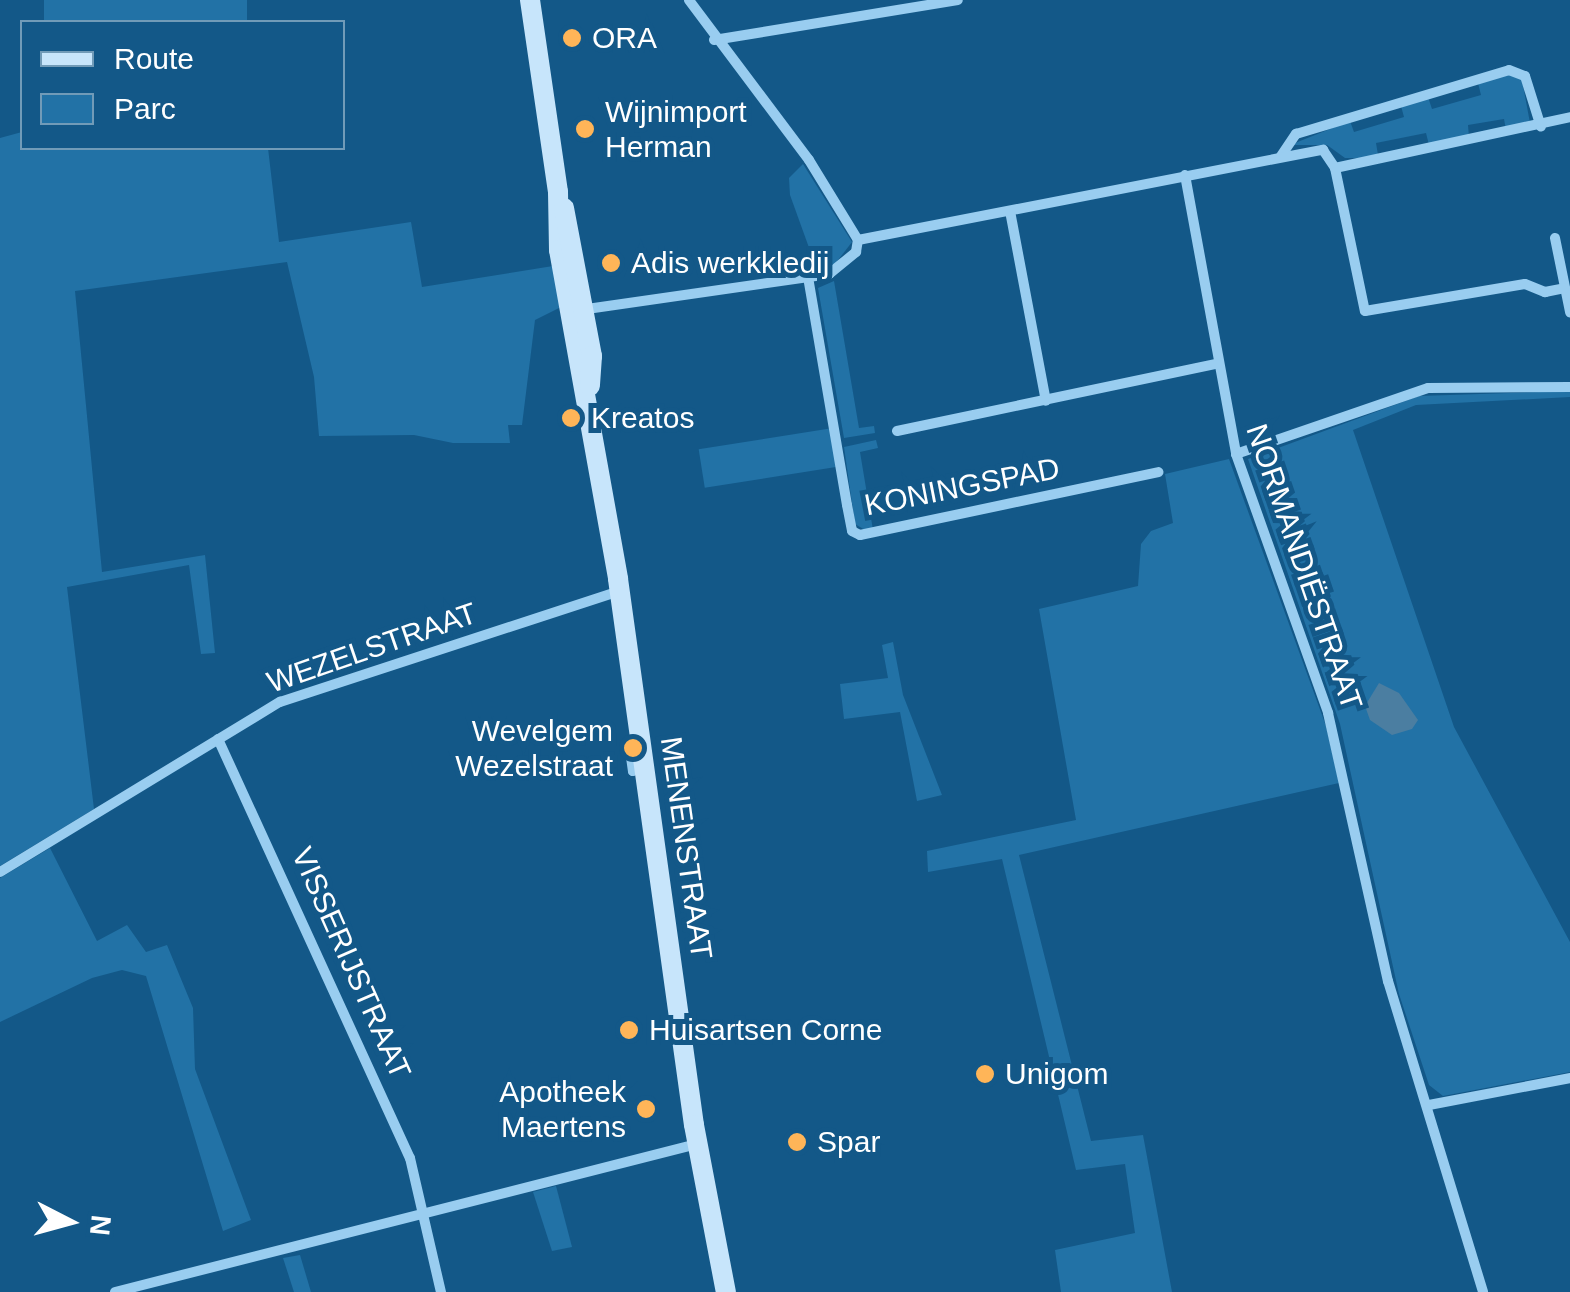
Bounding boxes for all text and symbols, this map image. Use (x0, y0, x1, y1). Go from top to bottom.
legend (20, 20, 345, 150)
place label: ORA (592, 20, 657, 56)
marker: ORA (561, 27, 583, 49)
text: Route (114, 42, 194, 75)
text: Parc (114, 92, 176, 125)
place label: Wijnimport Herman (605, 94, 747, 164)
marker: Wijnimport Herman (574, 118, 596, 140)
place label: Adis werkkledij (631, 245, 829, 281)
marker: Adis werkkledij (600, 252, 622, 274)
place label: Kreatos (591, 400, 694, 436)
marker: Kreatos (560, 407, 582, 429)
street label: NORMANDIËSTRAAT (1238, 420, 1370, 714)
street label: KONINGSPAD (861, 450, 1063, 524)
street label: WEZELSTRAAT (262, 595, 482, 701)
place label: Wevelgem Wezelstraat (455, 713, 613, 784)
street label: MENENSTRAAT (653, 734, 719, 962)
marker: Wevelgem Wezelstraat (622, 737, 644, 759)
street label: VISSERIJSTRAAT (284, 842, 418, 1084)
place label: Huisartsen Corne (649, 1012, 882, 1048)
marker: Huisartsen Corne (618, 1019, 640, 1041)
place label: Unigom (1005, 1056, 1108, 1092)
marker: Unigom (974, 1063, 996, 1085)
place label: Apotheek Maertens (499, 1074, 626, 1144)
marker: Apotheek Maertens (635, 1098, 657, 1120)
place label: Spar (817, 1124, 880, 1160)
marker: Spar (786, 1131, 808, 1153)
north arrow (20, 1172, 120, 1272)
text: N (84, 1213, 117, 1237)

